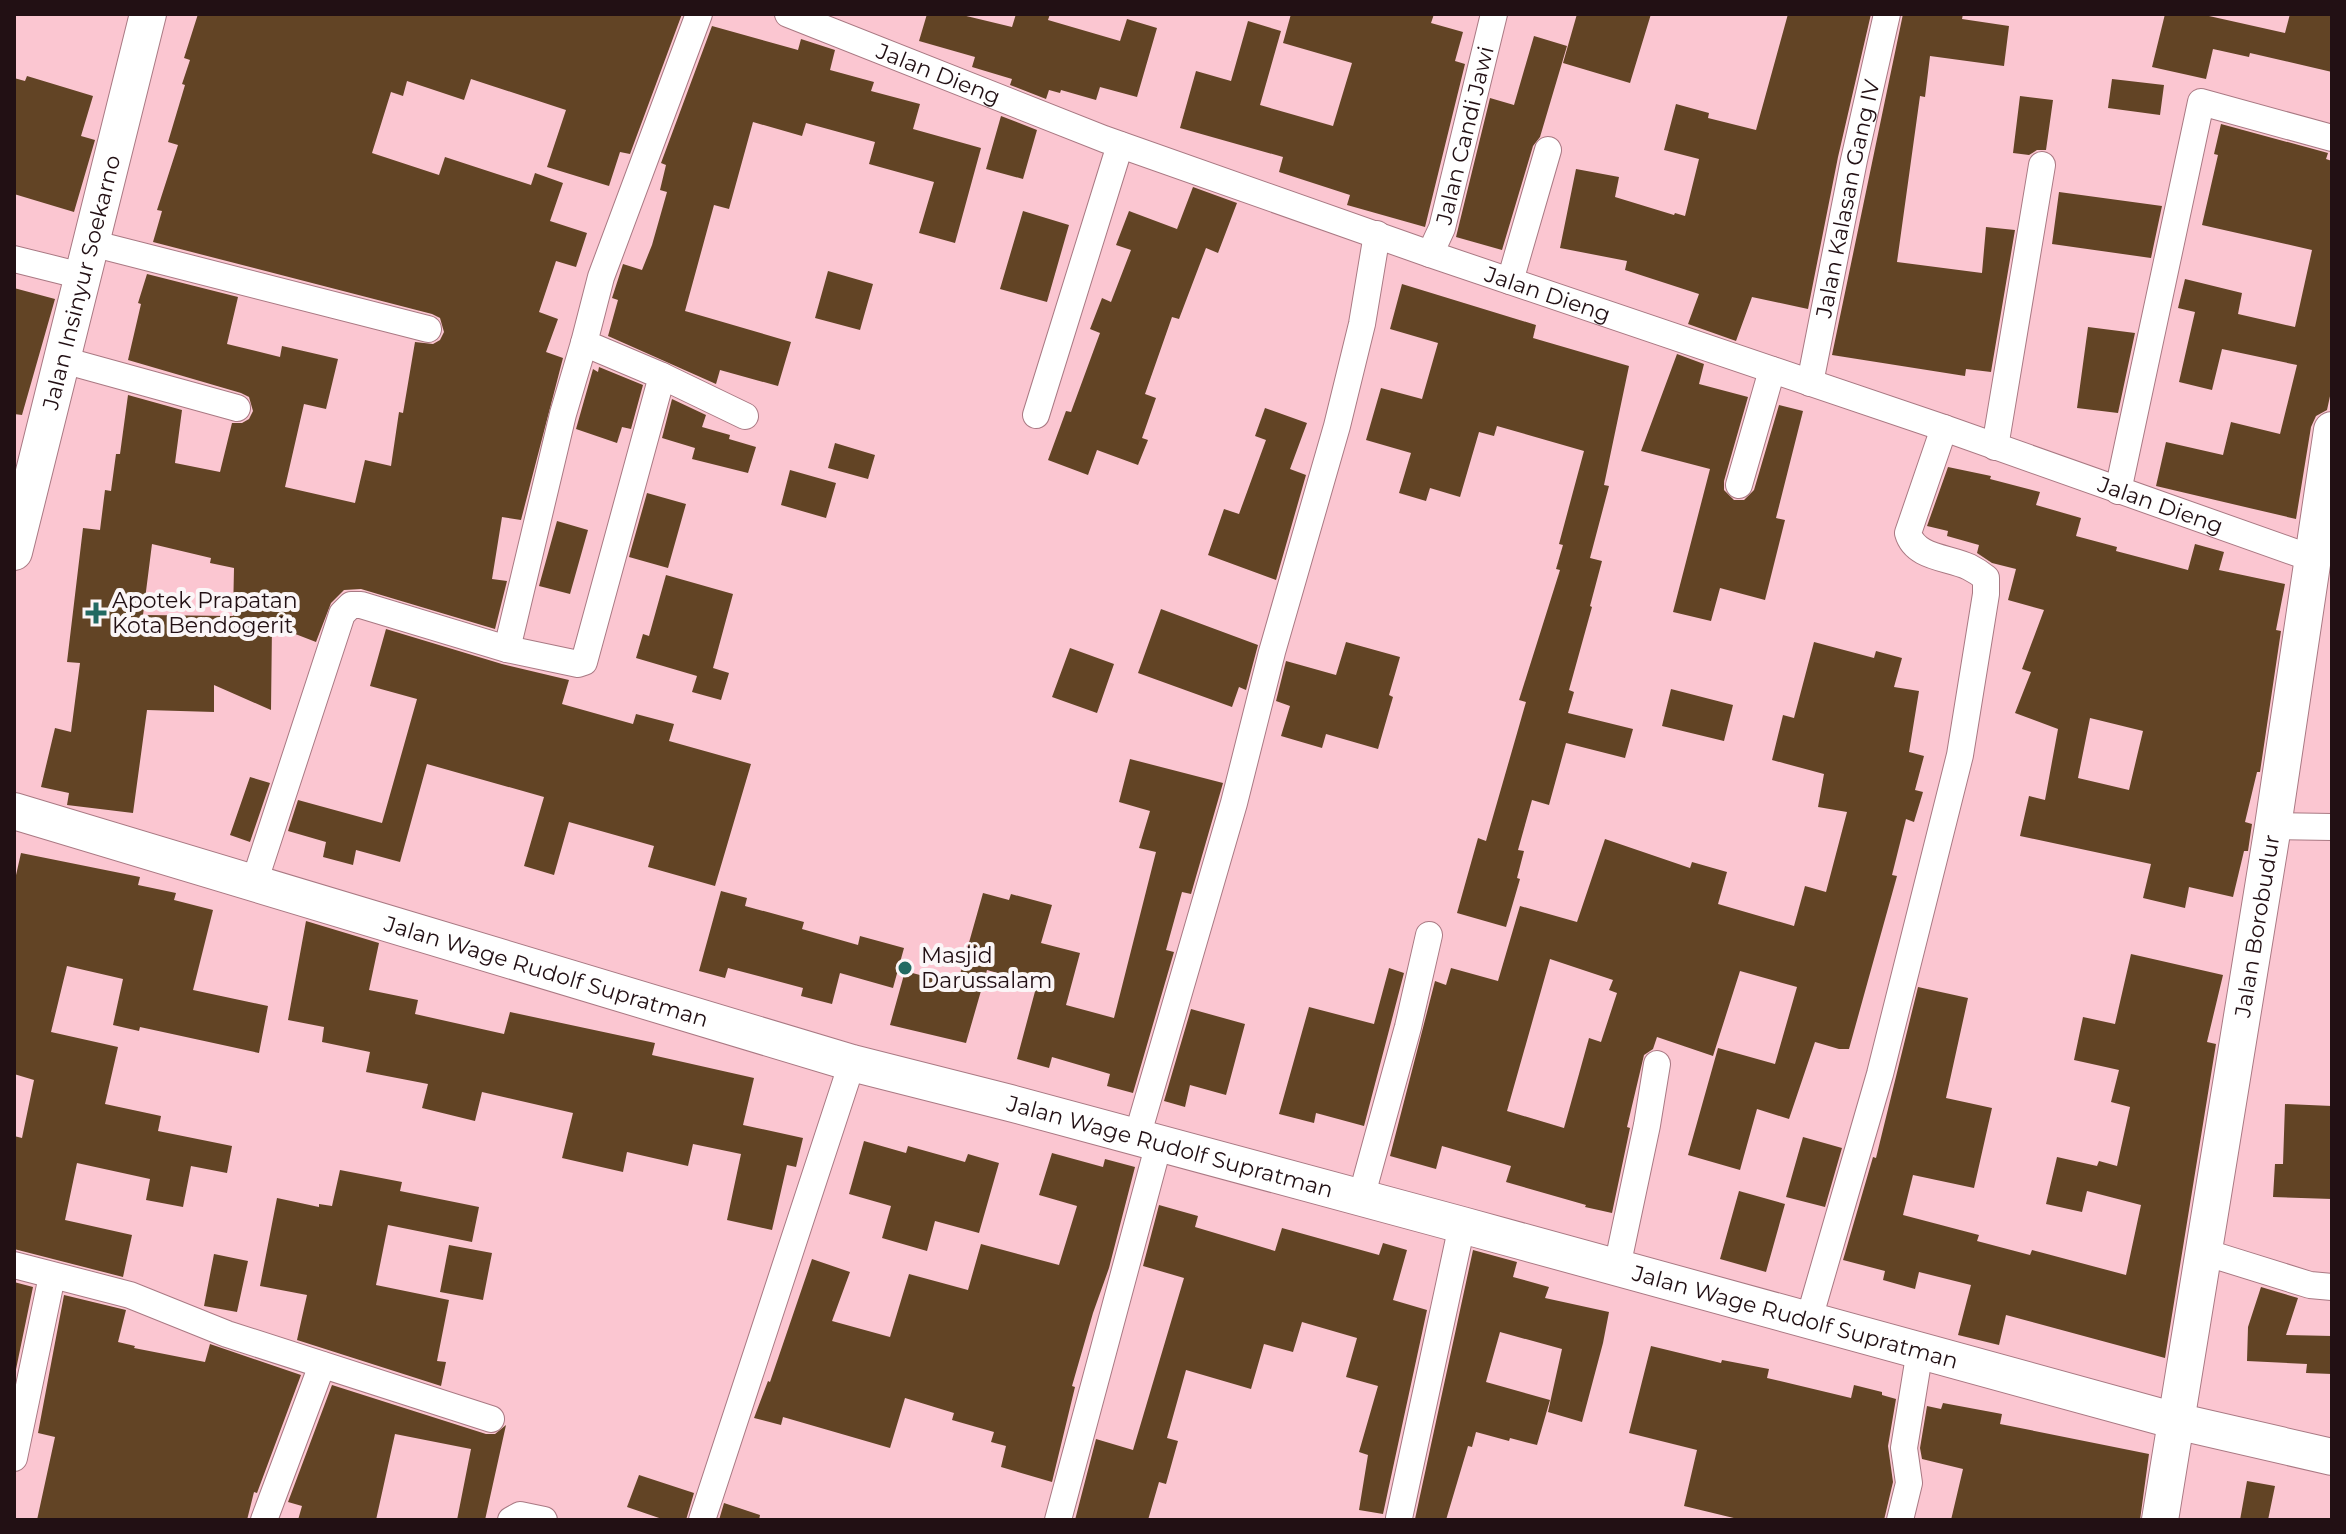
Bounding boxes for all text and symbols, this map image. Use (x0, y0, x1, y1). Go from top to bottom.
street label: Jalan Dieng (872, 37, 1004, 111)
street label: Jalan Candi Jawi (1430, 44, 1500, 228)
street label: Jalan Kalasan Gang IV (1810, 77, 1886, 321)
street label: Jalan Insinyur Soekarno (37, 152, 126, 413)
street label: Jalan Dieng (1480, 260, 1614, 328)
street label: Jalan Dieng (2093, 470, 2227, 540)
place label: Apotek Prapatan Kota Bendogerit (112, 587, 298, 639)
marker: Apotek Prapatan Kota Bendogerit (87, 604, 105, 622)
street label: Jalan Borobudur (2229, 833, 2285, 1020)
street label: Jalan Wage Rudolf Supratman (380, 910, 711, 1033)
place label: Masjid Darussalam (921, 942, 1052, 994)
marker: Masjid Darussalam (896, 959, 914, 977)
street label: Jalan Wage Rudolf Supratman (1003, 1090, 1336, 1204)
street label: Jalan Wage Rudolf Supratman (1628, 1259, 1961, 1375)

